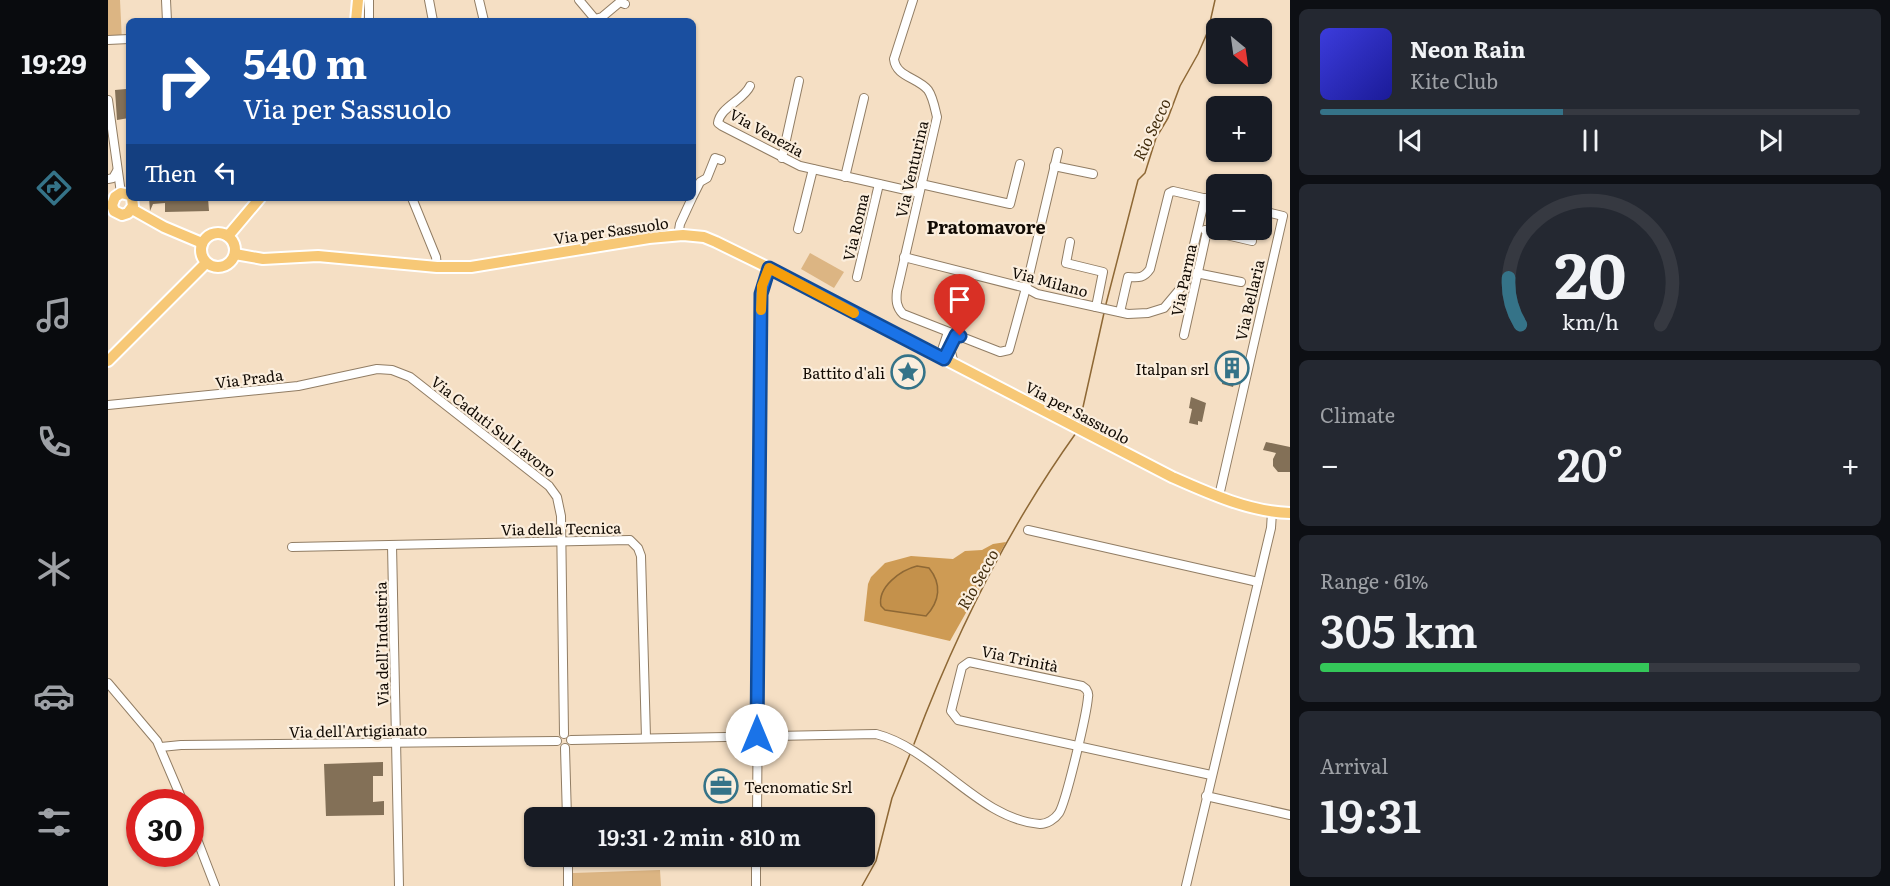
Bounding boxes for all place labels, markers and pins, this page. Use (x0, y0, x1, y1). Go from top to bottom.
pin (934, 274, 985, 336)
building icon: Italpan srl (1214, 350, 1250, 386)
place icon: Battito d'ali (890, 354, 926, 390)
place label: Italpan srl (1135, 357, 1209, 380)
place label: Battito d'ali (802, 361, 885, 384)
office icon: Tecnomatic Srl (703, 768, 739, 804)
place label: Tecnomatic Srl (744, 775, 852, 798)

